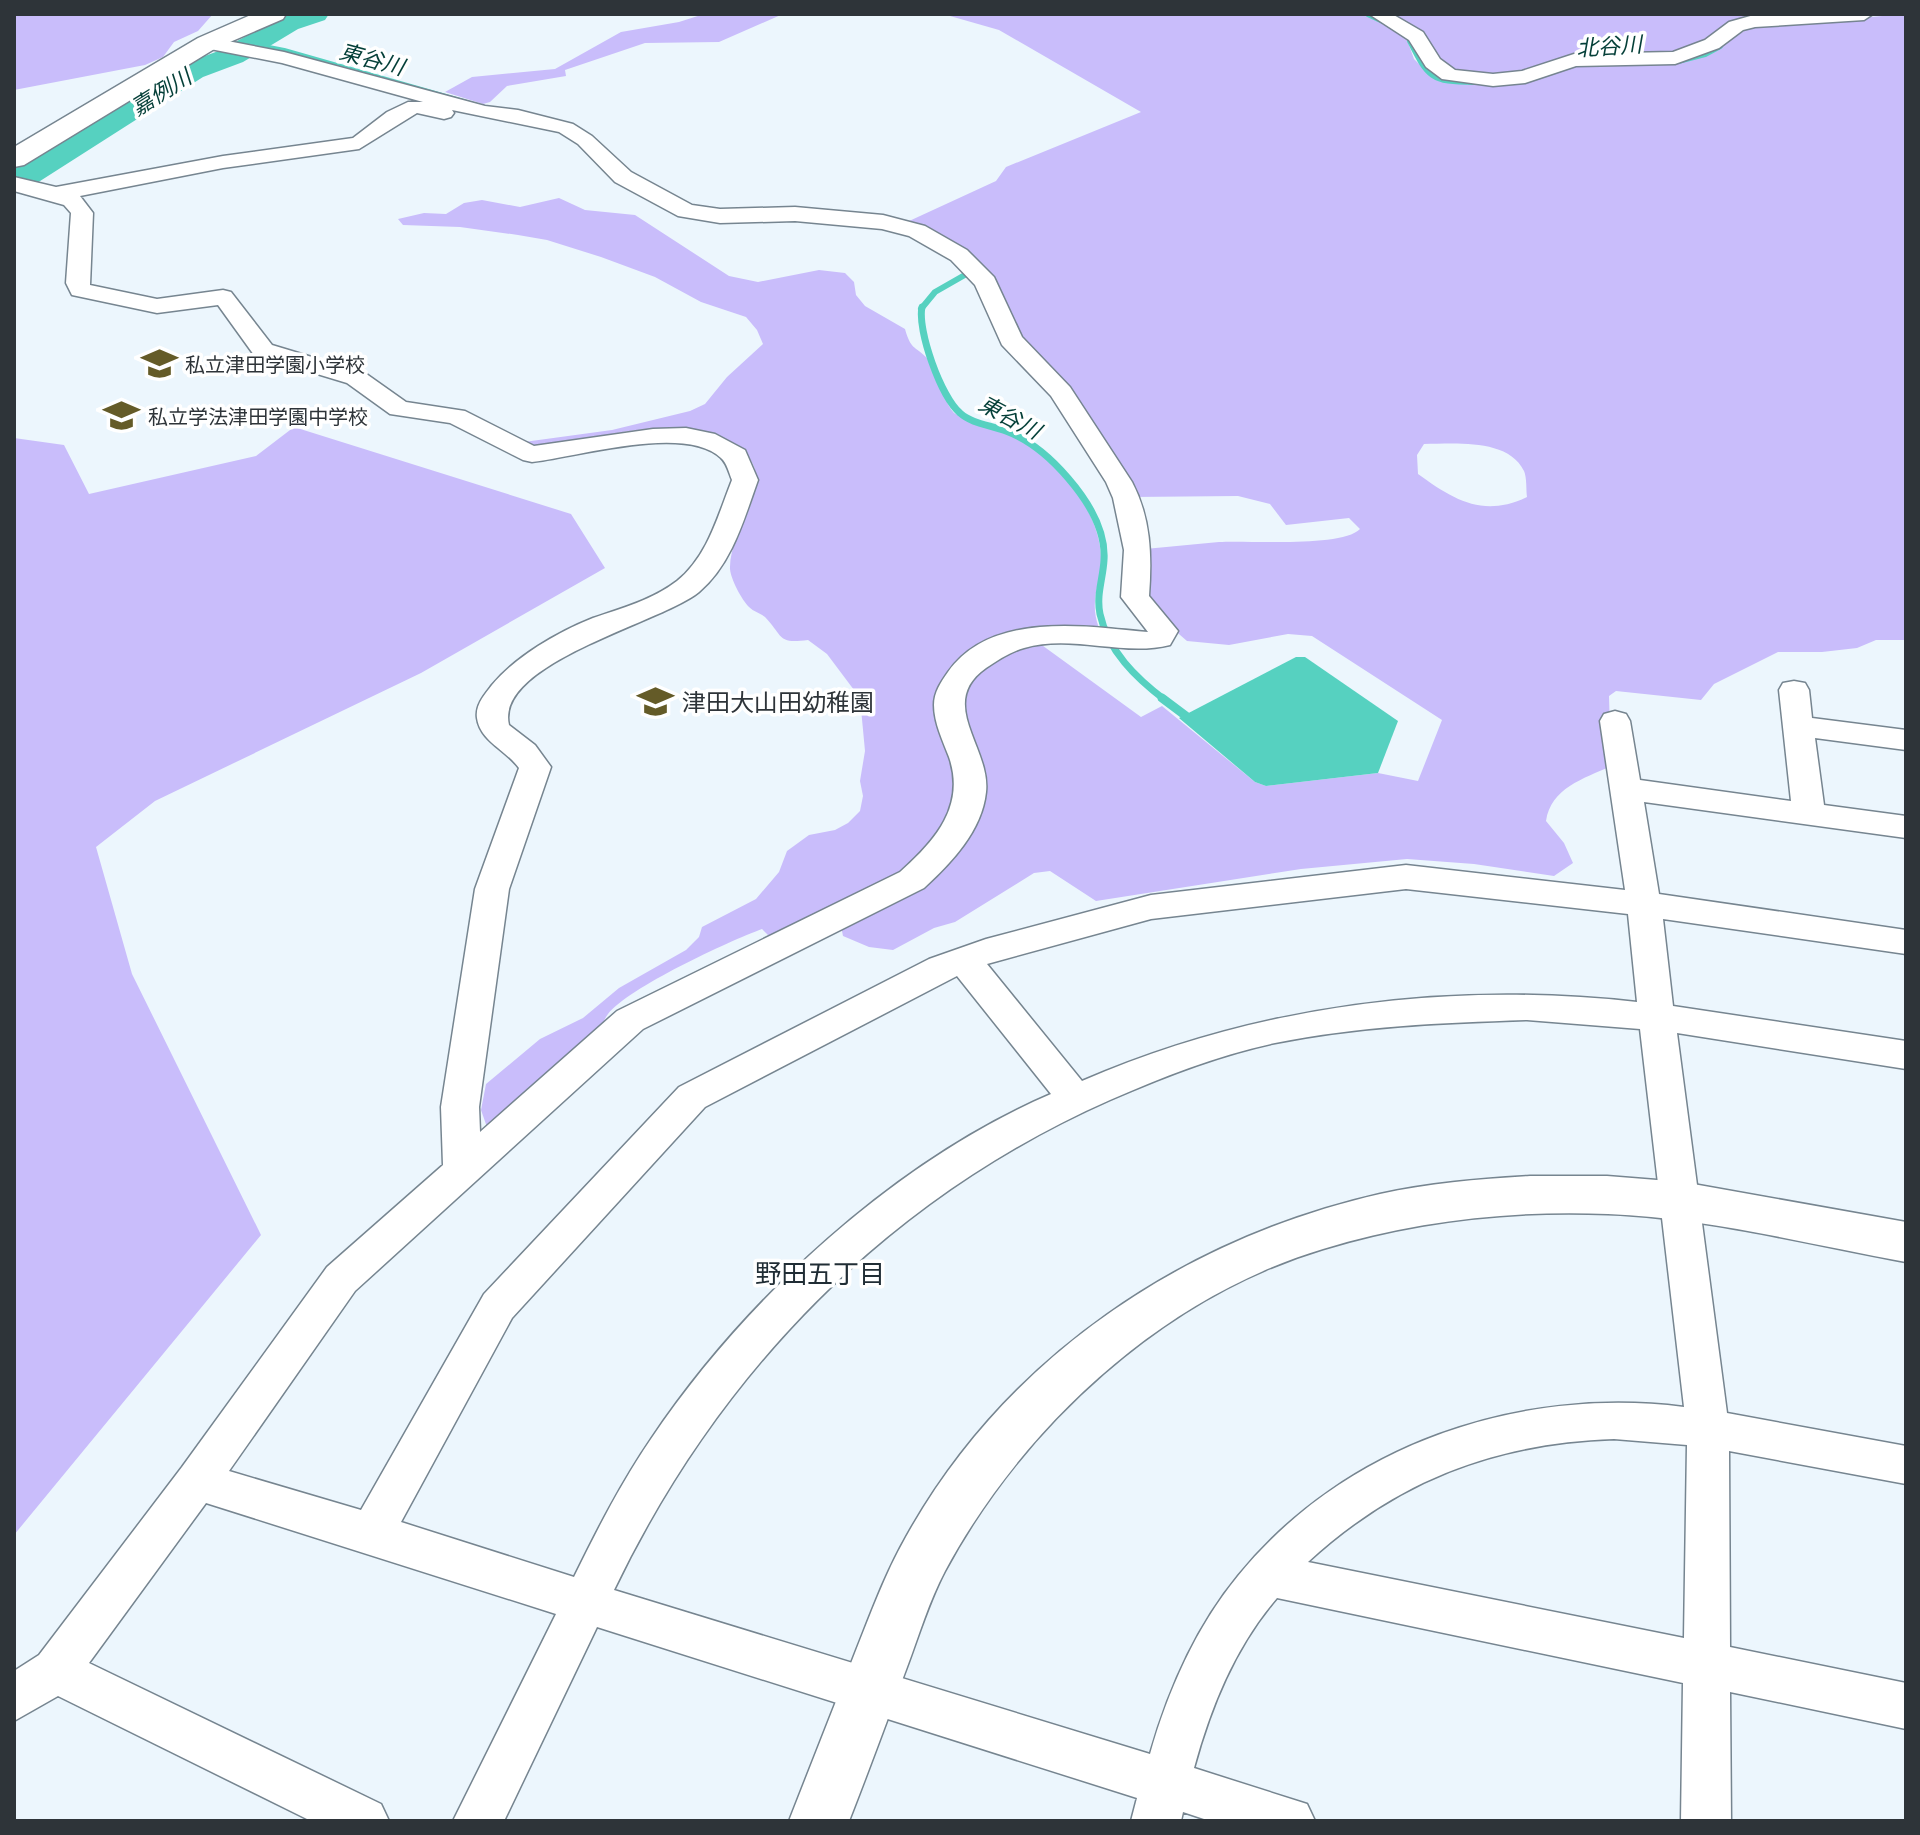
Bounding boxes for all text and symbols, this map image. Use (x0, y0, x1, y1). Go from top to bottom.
water label: 北谷川 (1575, 30, 1645, 62)
water label: 東谷川 (336, 37, 409, 82)
water label: 嘉例川 (126, 62, 198, 121)
school or university icon: 私立津田学園小学校 (140, 345, 178, 383)
place label: 私立津田学園小学校 (185, 352, 365, 377)
water label: 東谷川 (974, 389, 1047, 446)
school or university icon: 私立学法津田学園中学校 (103, 397, 141, 435)
place label: 私立学法津田学園中学校 (148, 404, 368, 429)
school or university icon: 津田大山田幼稚園 (637, 683, 675, 721)
place label: 津田大山田幼稚園 (682, 687, 874, 717)
district label: 野田五丁目 (755, 1257, 885, 1290)

